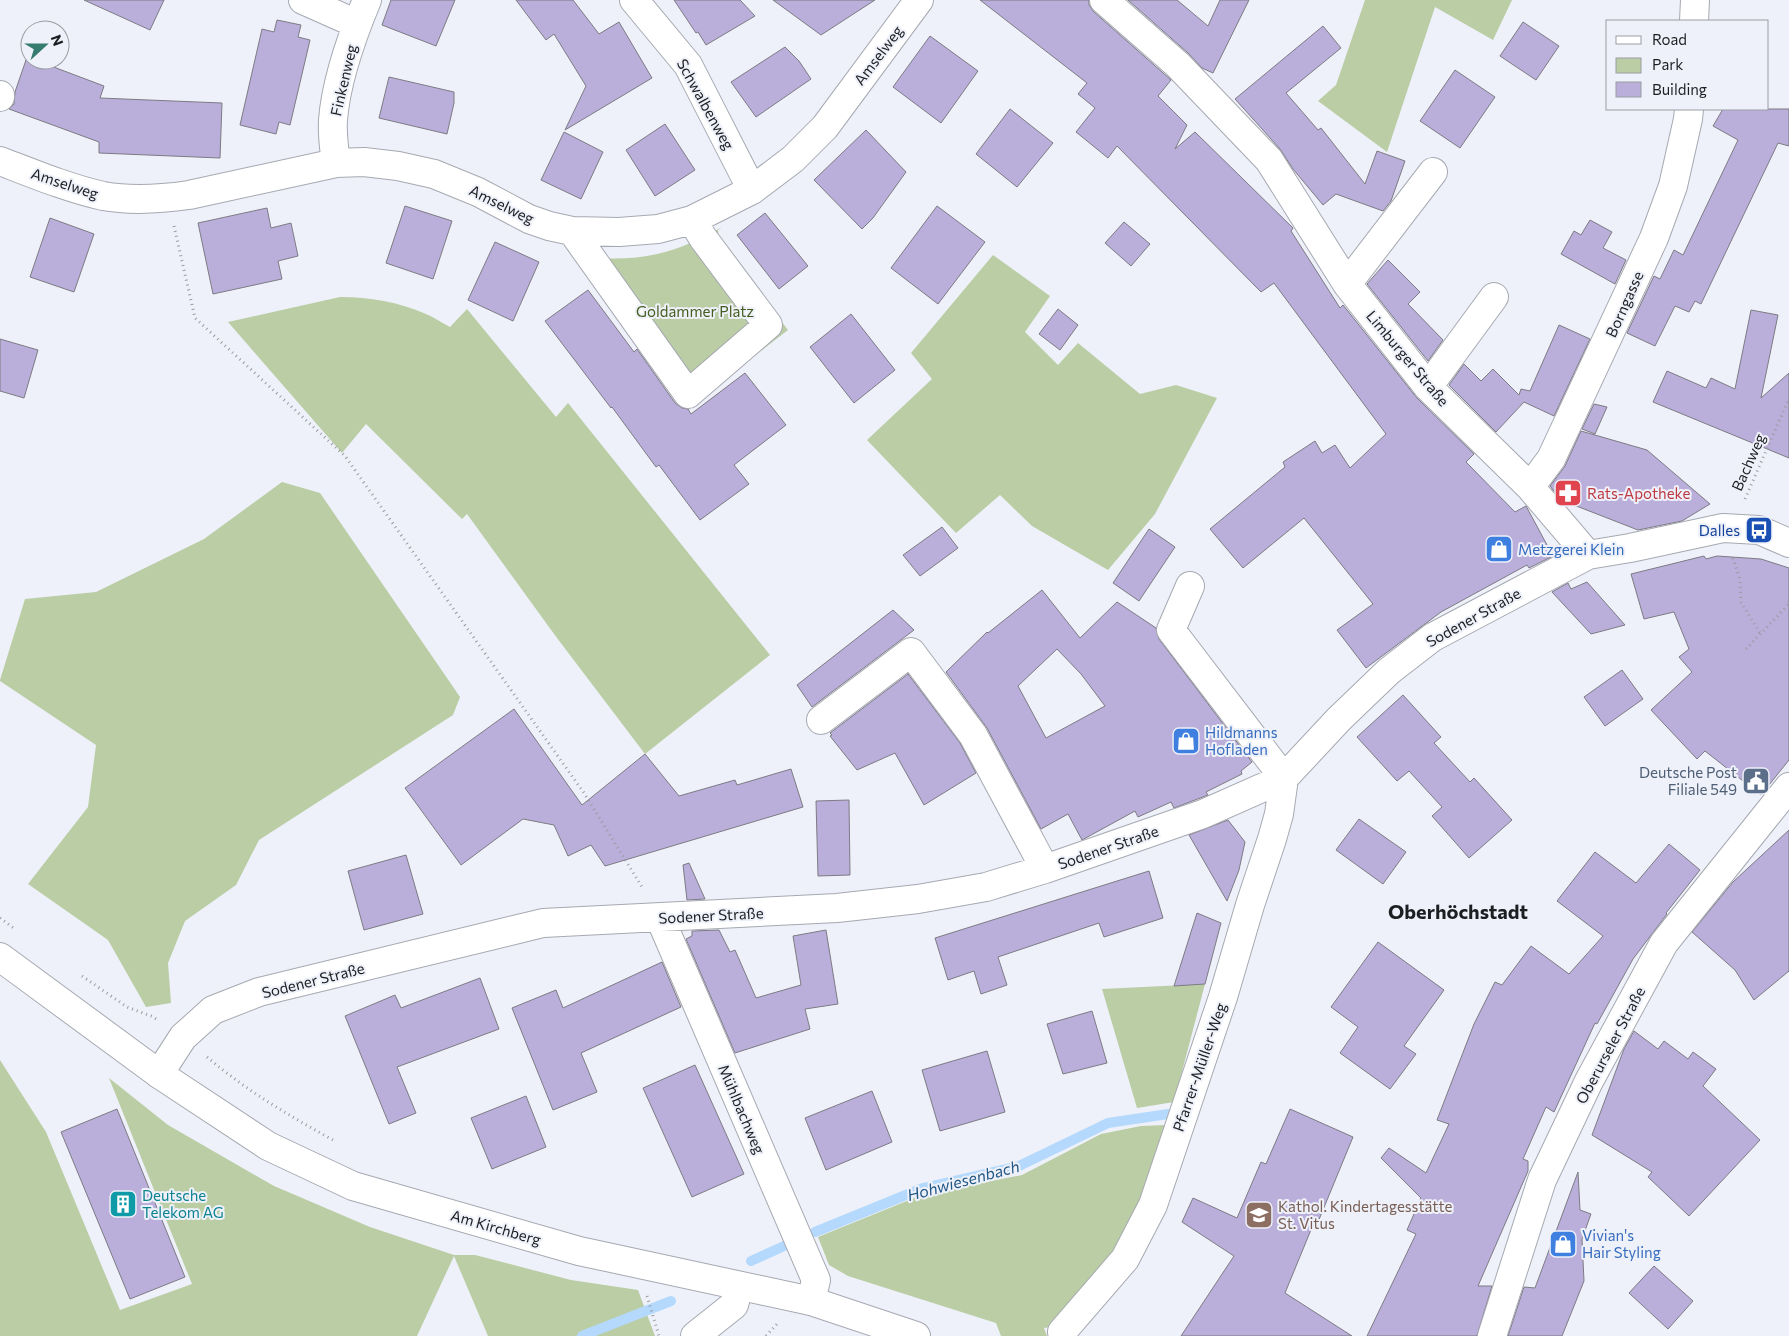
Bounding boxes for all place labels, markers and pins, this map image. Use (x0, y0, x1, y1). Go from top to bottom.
pharmacy icon: Rats-Apotheke (1553, 478, 1583, 508)
place label: Rats-Apotheke (1587, 484, 1690, 502)
bus stop icon: Dalles (1744, 515, 1774, 545)
place label: Dalles (1699, 521, 1740, 539)
shop icon: Metzgerei Klein (1484, 534, 1514, 564)
place label: Metzgerei Klein (1518, 540, 1624, 558)
place label: Hildmanns Hofladen (1205, 723, 1278, 758)
shop icon: Hildmanns Hofladen (1171, 726, 1201, 756)
place label: Deutsche Post Filiale 549 (1639, 763, 1737, 798)
public building icon: Deutsche Post Filiale 549 (1741, 766, 1771, 796)
place label: Deutsche Telekom AG (142, 1186, 224, 1221)
building icon: Deutsche Telekom AG (108, 1189, 138, 1219)
place label: Kathol. Kindertagesstätte St. Vitus (1278, 1197, 1453, 1232)
school or university icon: Kathol. Kindertagesstätte St. Vitus (1244, 1200, 1274, 1230)
place label: Vivian's Hair Styling (1582, 1226, 1661, 1261)
shop icon: Vivian's Hair Styling (1548, 1229, 1578, 1259)

